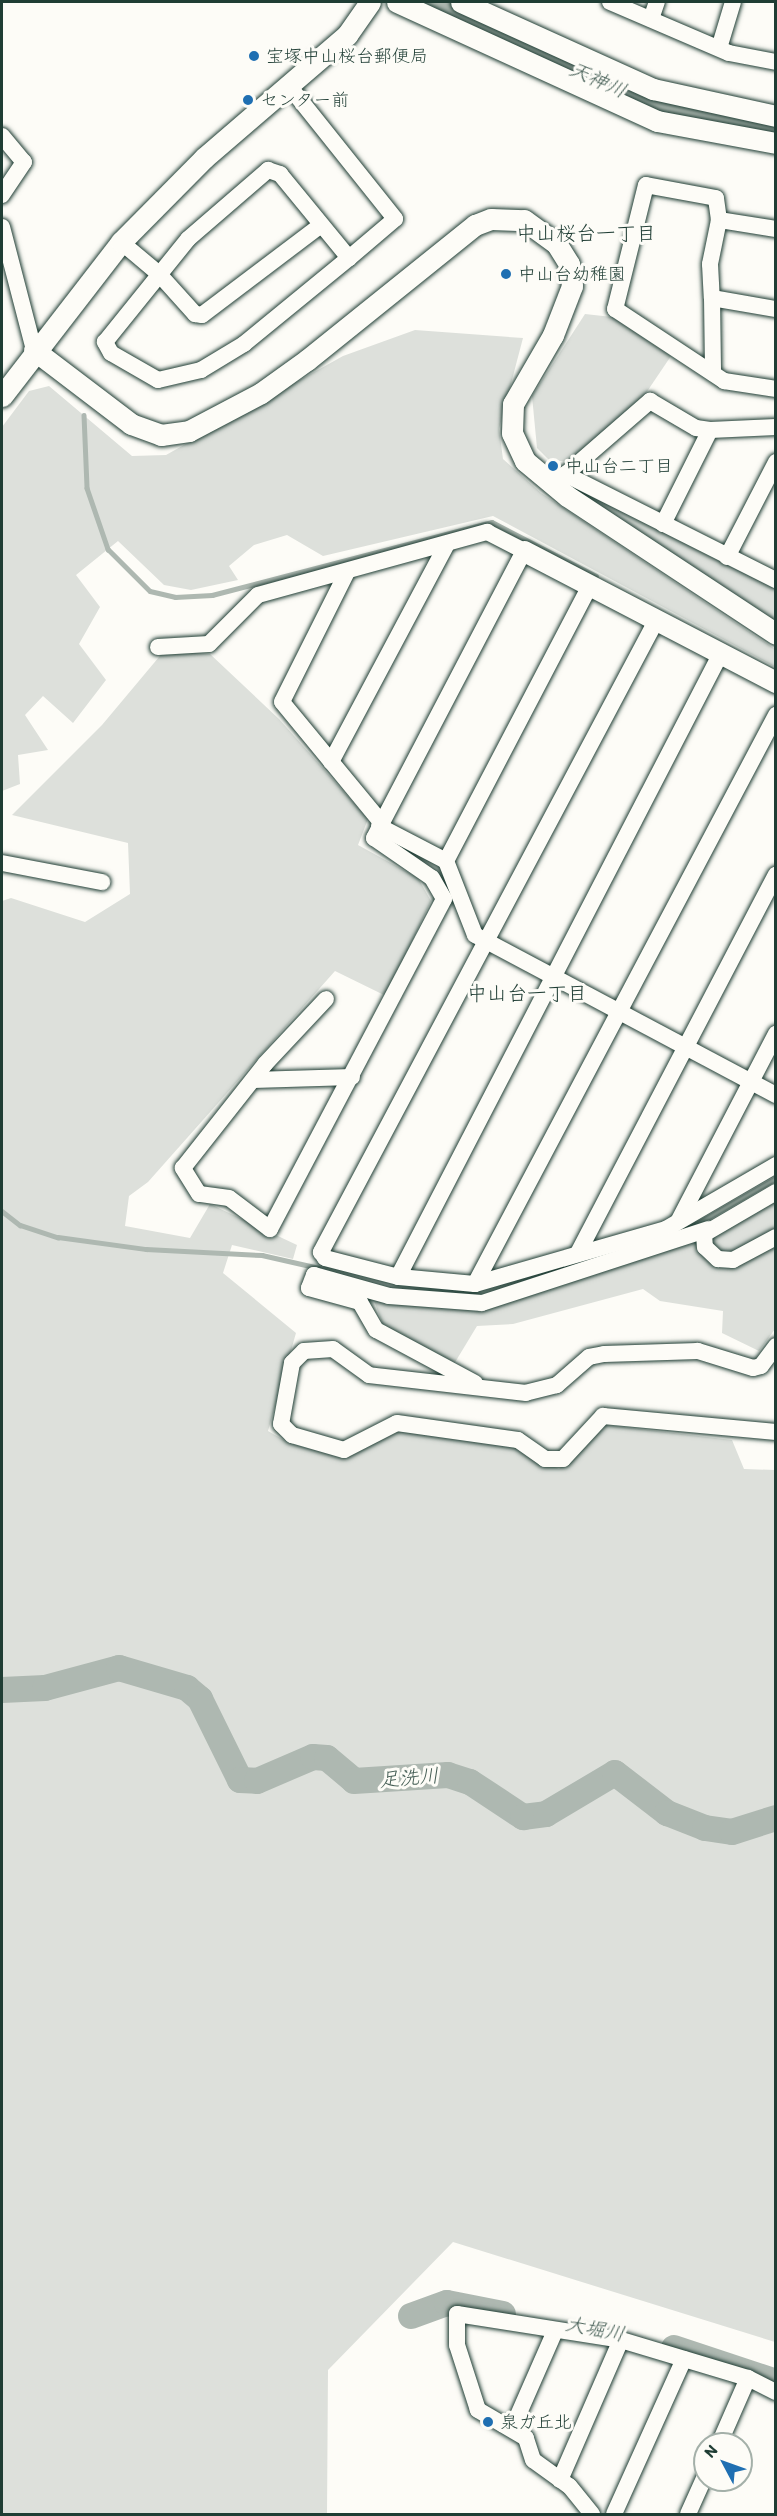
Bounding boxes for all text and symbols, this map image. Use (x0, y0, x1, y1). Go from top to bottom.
place label: 宝塚中山桜台郵便局 (266, 45, 428, 67)
marker: 宝塚中山桜台郵便局 (247, 49, 261, 63)
water label: 天神川 (566, 57, 630, 103)
place label: センター前 (260, 89, 350, 111)
marker: センター前 (241, 93, 255, 107)
district label: 中山桜台一丁目 (516, 221, 656, 245)
place label: 中山台幼稚園 (518, 263, 626, 285)
marker: 中山台幼稚園 (499, 267, 513, 281)
place label: 中山台二丁目 (565, 455, 673, 477)
marker: 中山台二丁目 (546, 459, 560, 473)
district label: 中山台一丁目 (467, 981, 587, 1005)
water label: 足洗川 (378, 1763, 440, 1793)
water label: 大堀川 (563, 2311, 627, 2347)
place label: 泉ガ丘北 (500, 2411, 572, 2433)
marker: 泉ガ丘北 (481, 2415, 495, 2429)
north arrow (693, 2432, 753, 2492)
text: N (700, 2441, 721, 2461)

